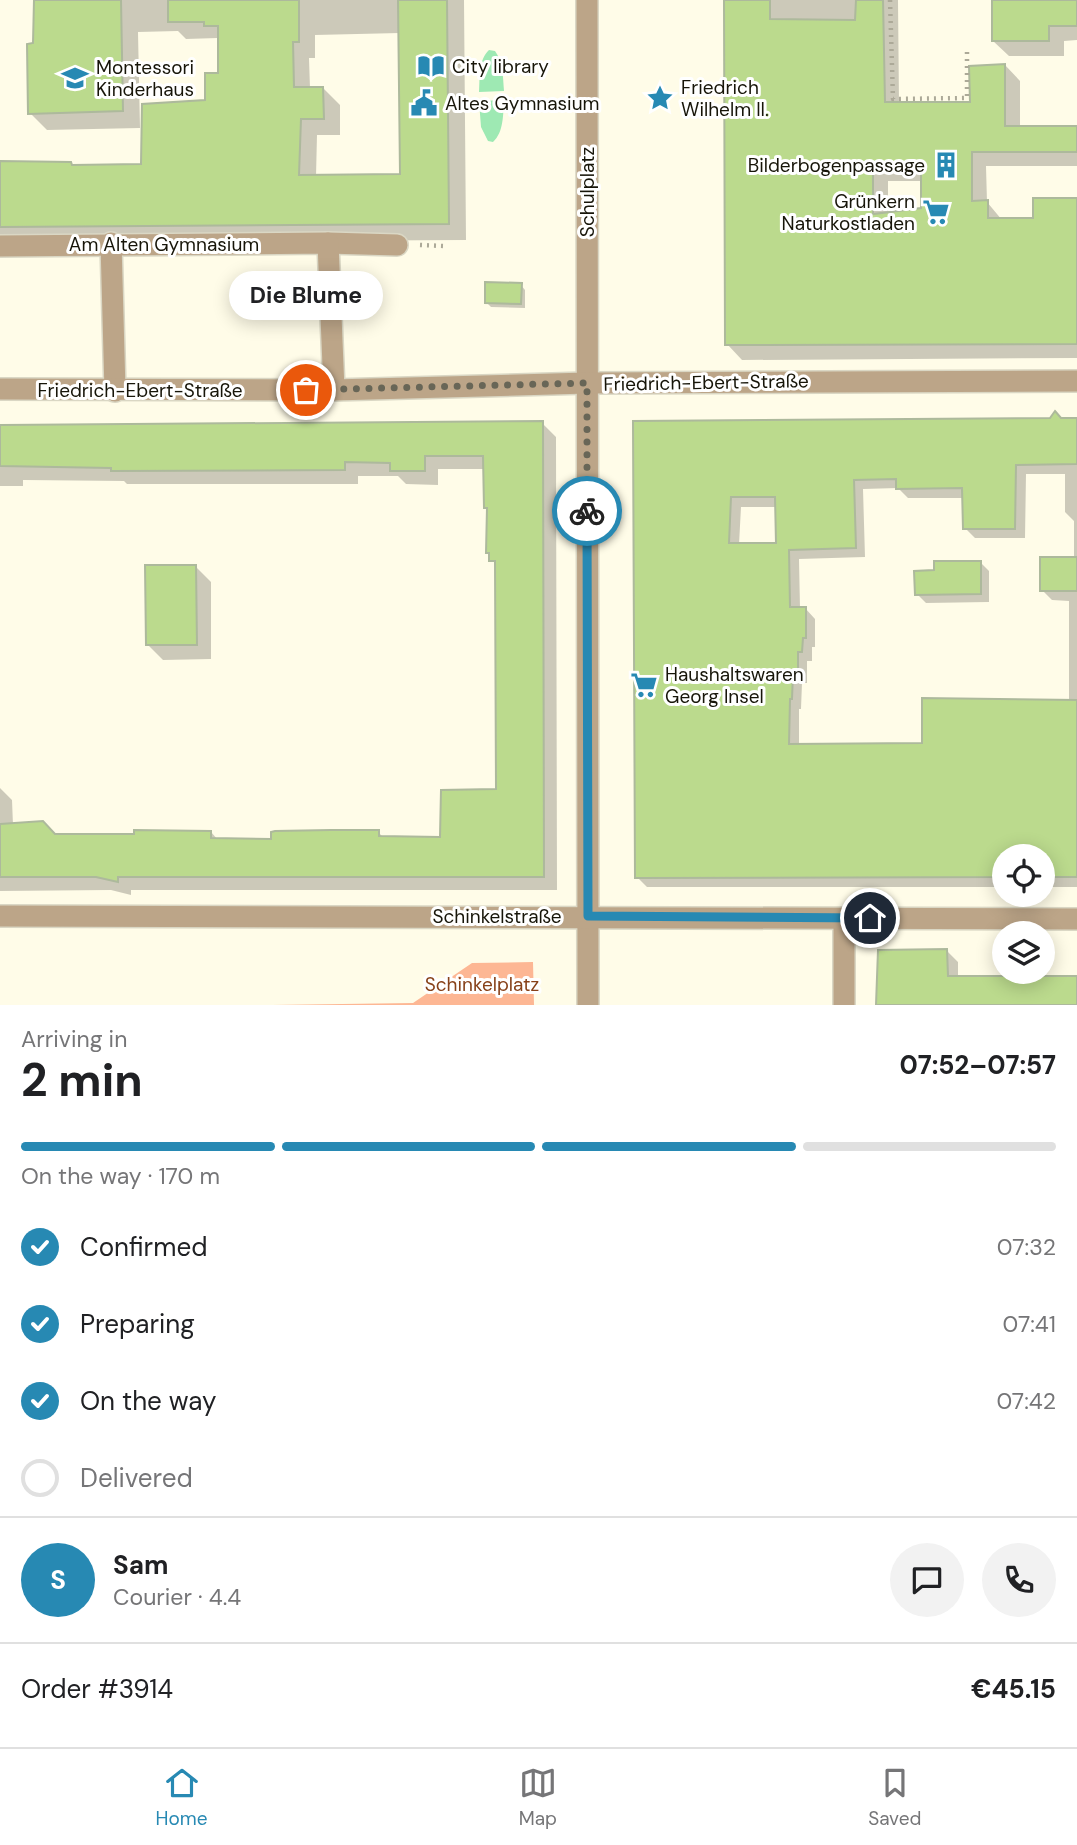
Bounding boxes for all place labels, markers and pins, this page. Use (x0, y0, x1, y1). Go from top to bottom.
library icon: City library (416, 51, 446, 81)
place label: City library (452, 54, 549, 79)
place label: Montessori Kinderhaus (96, 55, 194, 102)
school or university icon: Montessori Kinderhaus (60, 63, 90, 93)
place label: Friedrich Wilhelm II. (681, 75, 769, 122)
place icon: Friedrich Wilhelm II. (645, 83, 675, 113)
public building icon: Altes Gymnasium (409, 88, 439, 118)
place label: Altes Gymnasium (445, 91, 599, 116)
building icon: Bilderbogenpassage (931, 150, 961, 180)
place label: Bilderbogenpassage (748, 153, 925, 178)
place label: Grünkern Naturkostladen (782, 189, 915, 236)
supermarket icon: Grünkern Naturkostladen (921, 197, 951, 227)
callout: Die Blume (229, 271, 383, 320)
pin (276, 360, 336, 420)
place label: Haushaltswaren Georg Insel (665, 662, 804, 709)
supermarket icon: Haushaltswaren Georg Insel (629, 670, 659, 700)
pin (840, 888, 900, 948)

